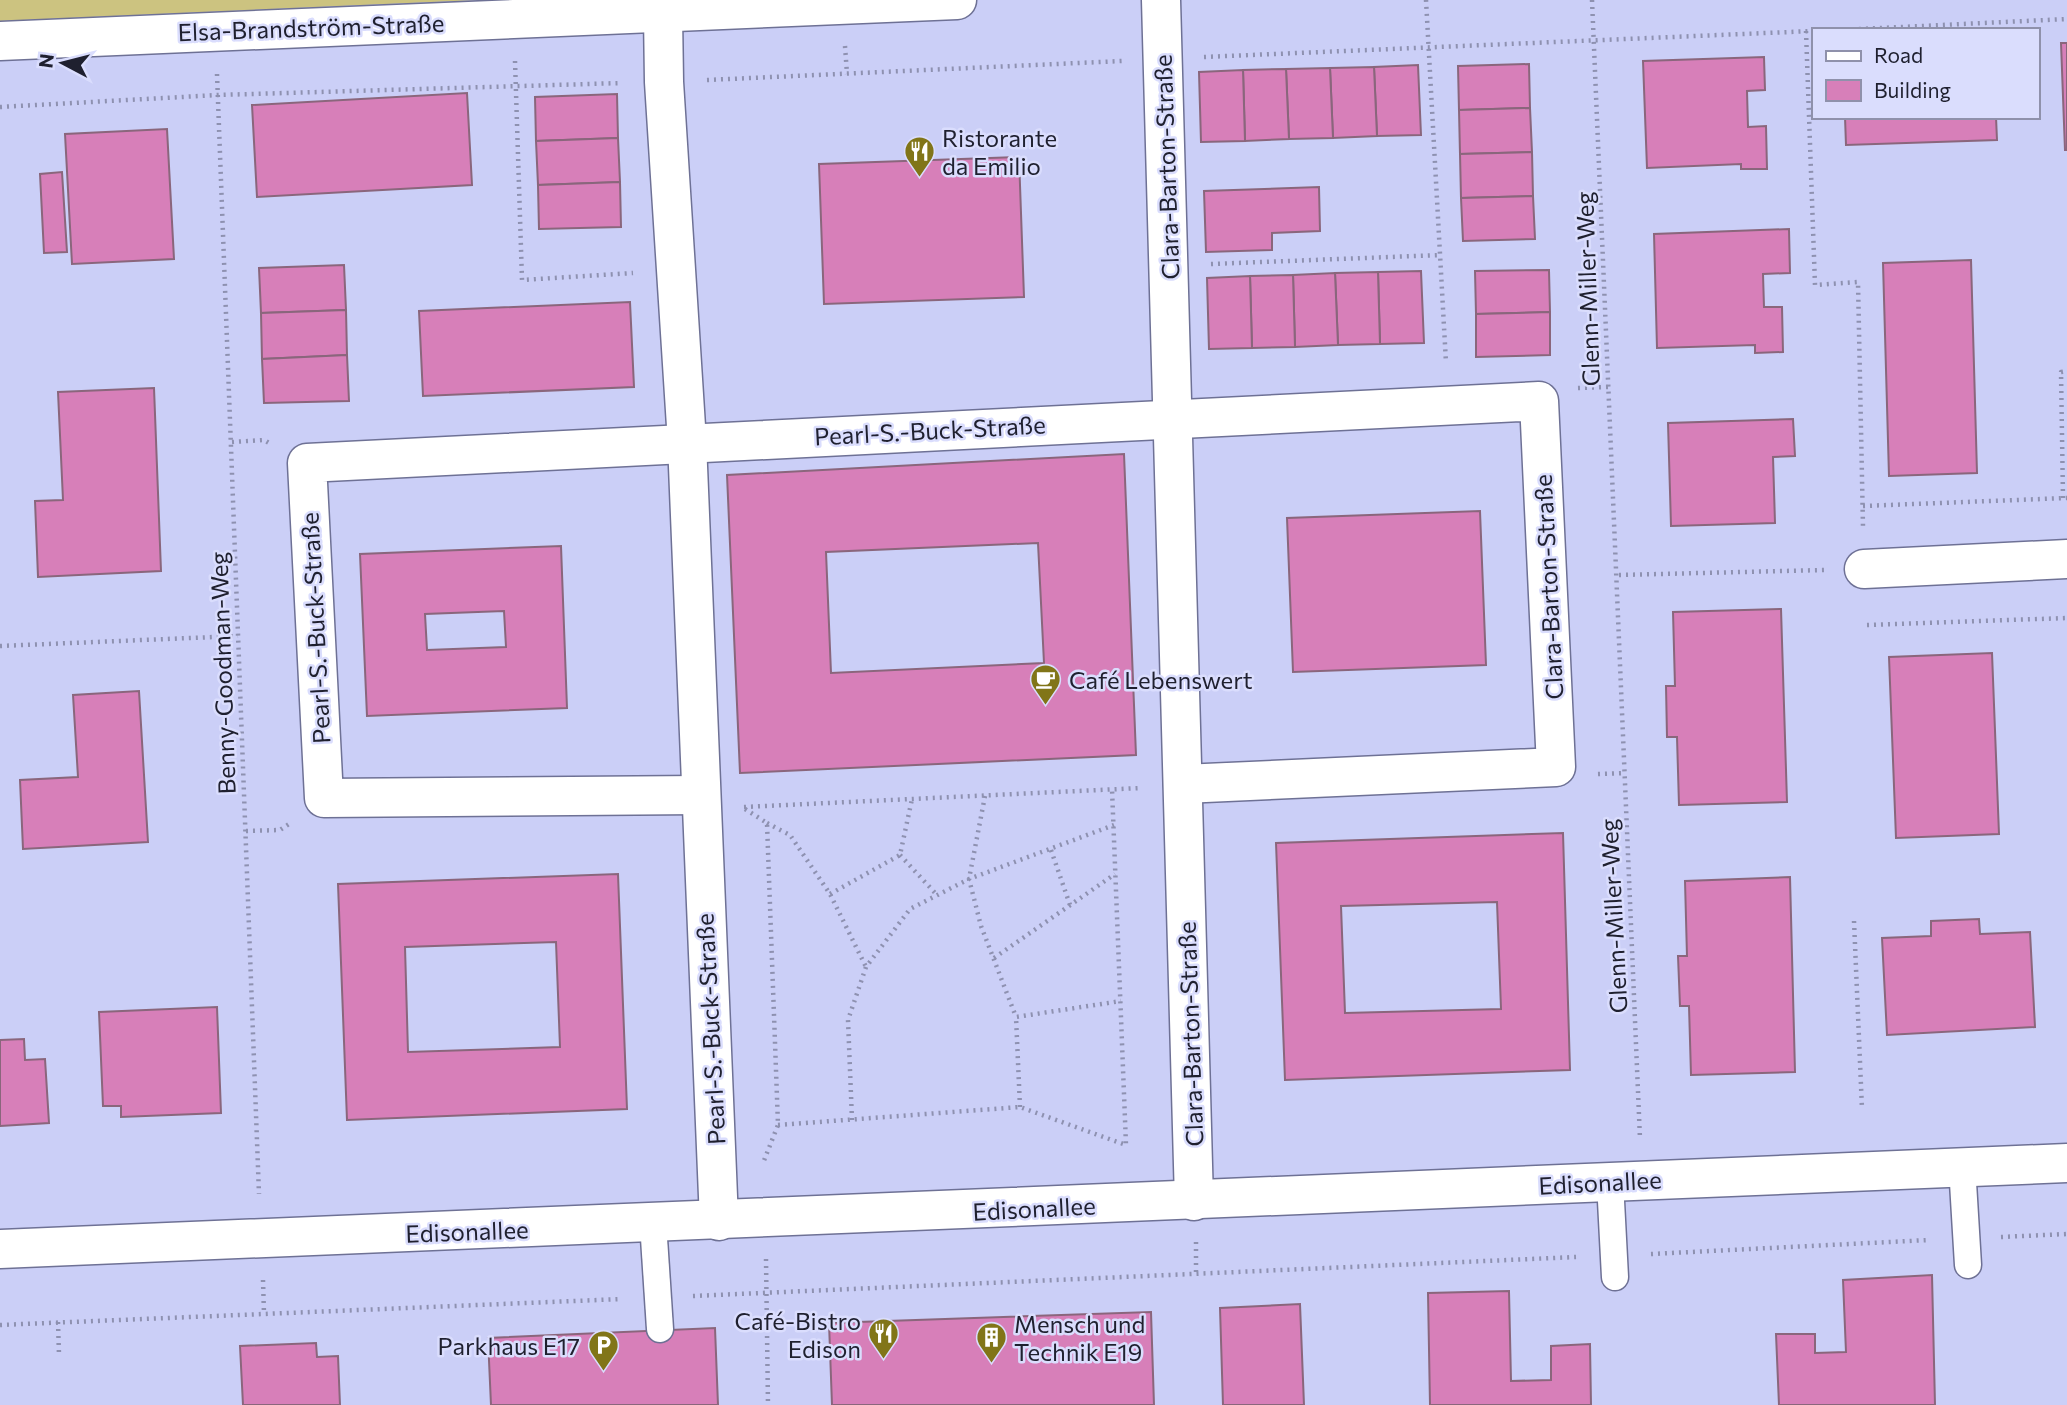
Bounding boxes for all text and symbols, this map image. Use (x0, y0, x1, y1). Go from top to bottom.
street label: Elsa-Brandström-Straße (177, 8, 445, 46)
north arrow (28, 28, 98, 98)
legend (1812, 28, 2039, 119)
text: Road (1874, 42, 1923, 67)
text: N (33, 52, 58, 69)
street label: Clara-Barton-Straße (1148, 54, 1184, 280)
text: Building (1874, 77, 1951, 102)
place label: Ristorante da Emilio (942, 123, 1057, 180)
restaurant icon: Ristorante da Emilio (902, 134, 936, 178)
street label: Glenn-Miller-Weg (1569, 191, 1605, 387)
street label: Pearl-S.-Buck-Straße (814, 409, 1046, 451)
street label: Clara-Barton-Straße (1528, 474, 1568, 700)
street label: Pearl-S.-Buck-Straße (294, 512, 336, 744)
street label: Benny-Goodman-Weg (203, 551, 241, 795)
cafe icon: Café Lebenswert (1029, 662, 1063, 706)
place label: Café Lebenswert (1069, 665, 1253, 694)
street label: Glenn-Miller-Weg (1593, 818, 1633, 1014)
street label: Pearl-S.-Buck-Straße (689, 913, 731, 1145)
street label: Clara-Barton-Straße (1172, 921, 1208, 1147)
street label: Edisonallee (1538, 1164, 1662, 1200)
street label: Edisonallee (972, 1190, 1096, 1226)
street label: Edisonallee (405, 1214, 529, 1248)
place label: Café-Bistro Edison (734, 1306, 861, 1363)
place label: Mensch und Technik E19 (1014, 1309, 1145, 1366)
restaurant icon: Café-Bistro Edison (867, 1317, 901, 1361)
building icon: Mensch und Technik E19 (974, 1320, 1008, 1364)
parking icon: Parkhaus E17 (586, 1328, 620, 1372)
place label: Parkhaus E17 (437, 1331, 580, 1360)

